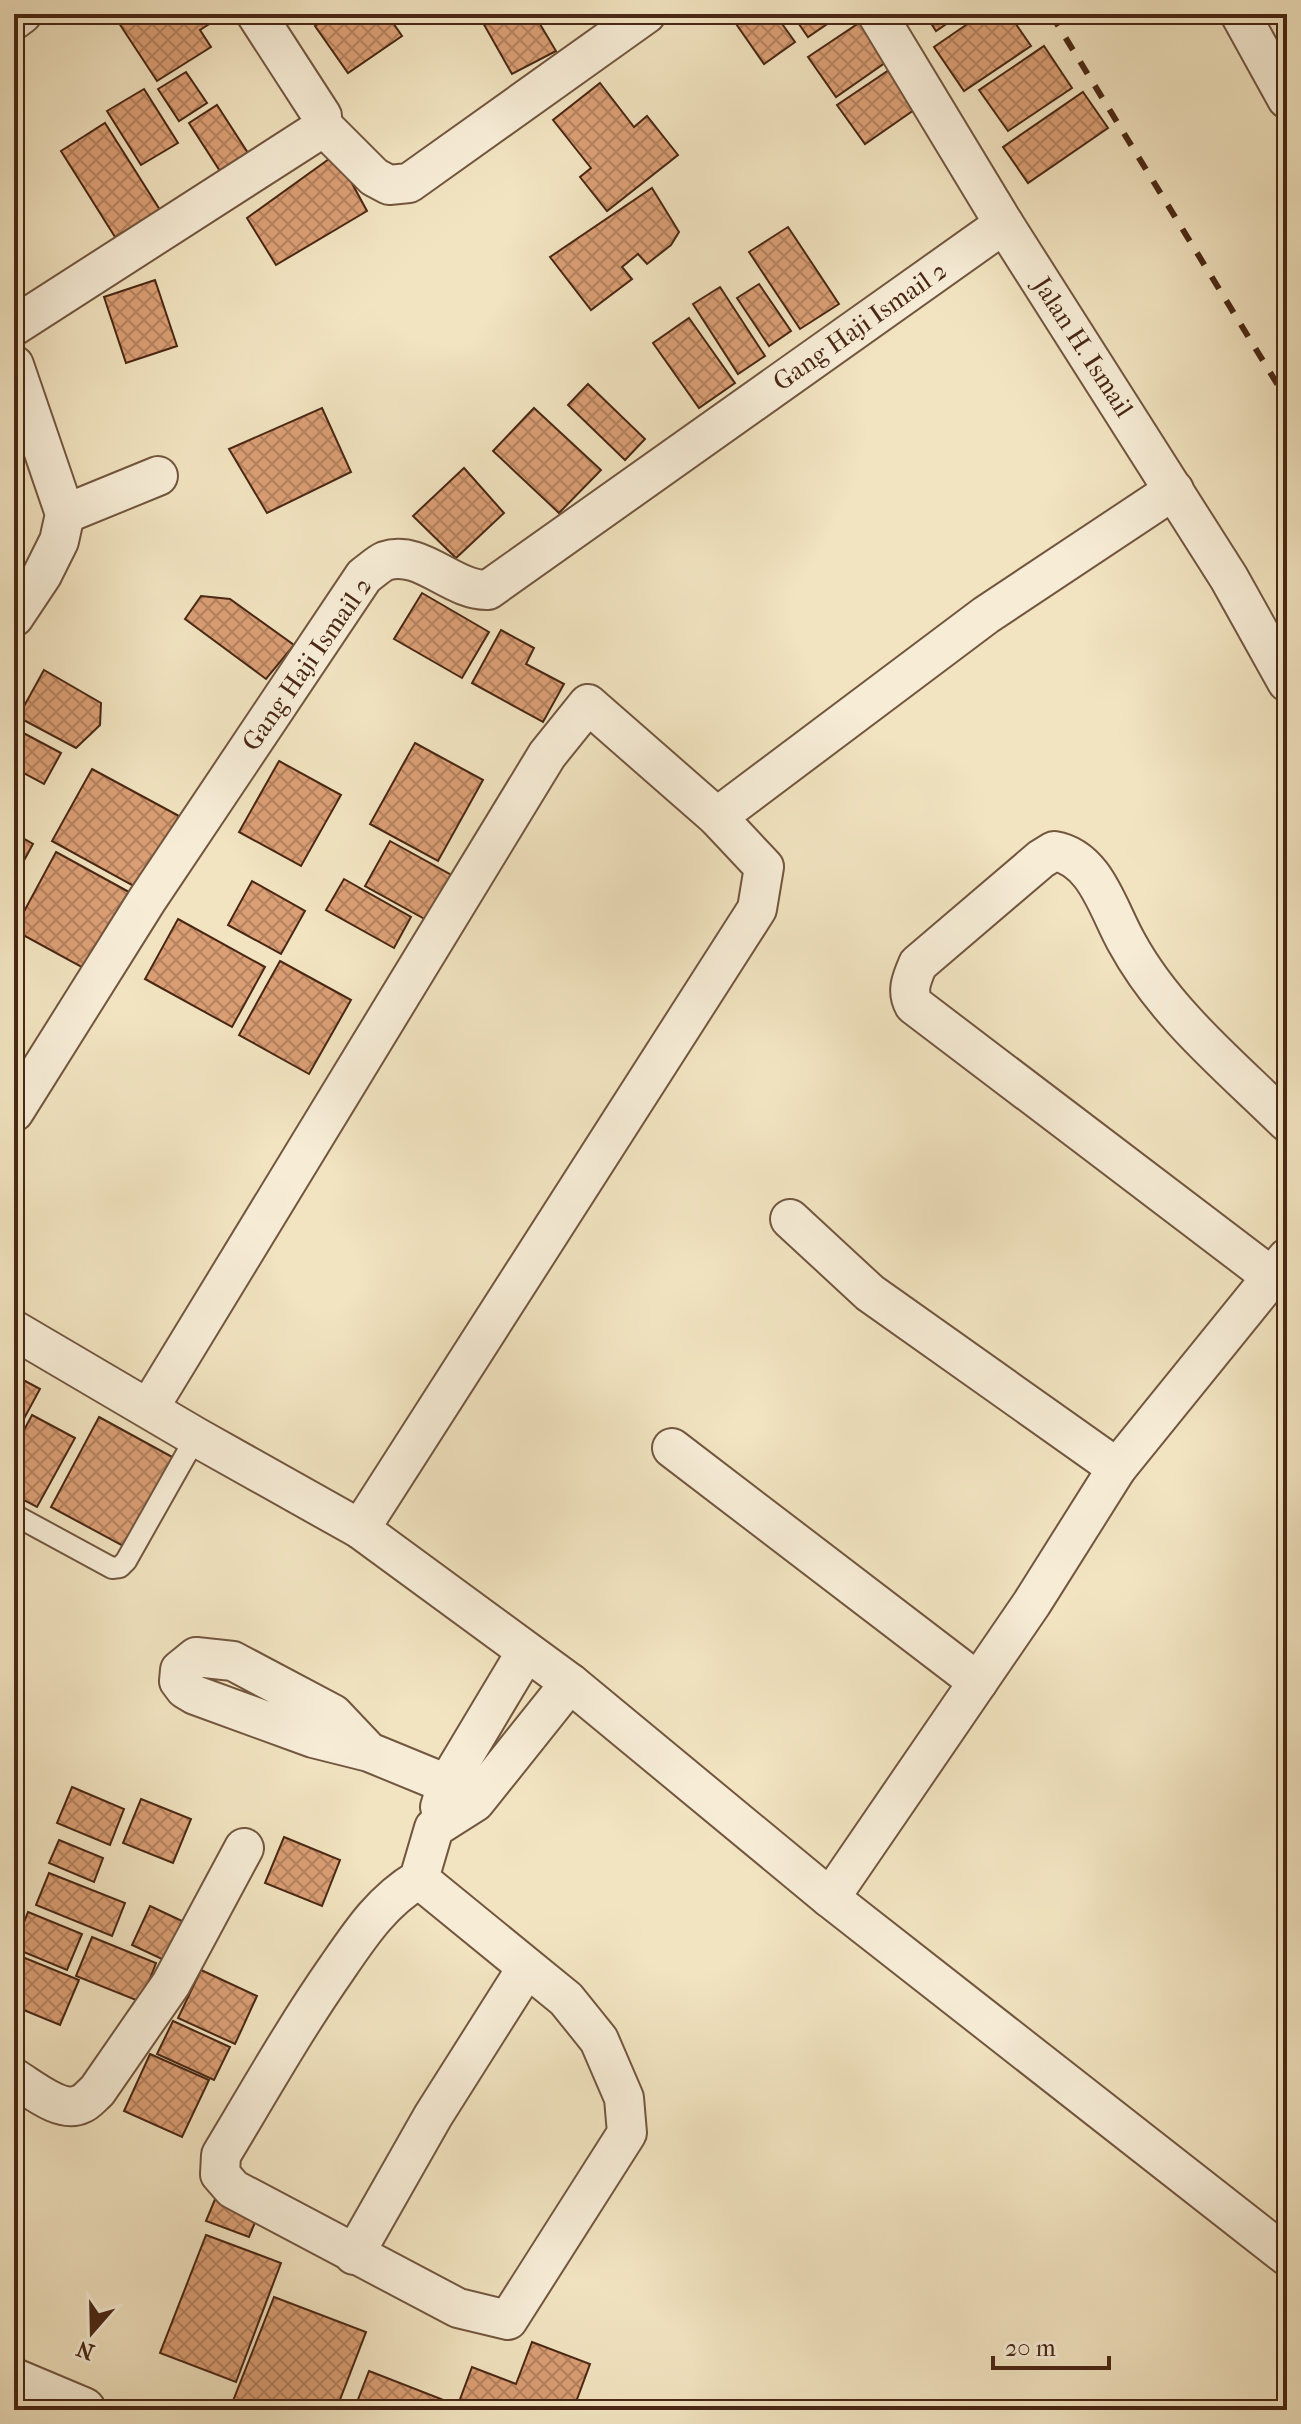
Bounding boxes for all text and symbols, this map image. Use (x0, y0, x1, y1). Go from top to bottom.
street label: Gang Haji Ismail 2 (767, 255, 953, 397)
street label: Jalan H. Ismail (1025, 270, 1140, 423)
street label: Gang Haji Ismail 2 (236, 571, 378, 757)
north arrow (52, 2292, 132, 2372)
scale bar (993, 2320, 1109, 2370)
text: 20 m (1005, 2334, 1056, 2362)
text: N (73, 2335, 98, 2365)

